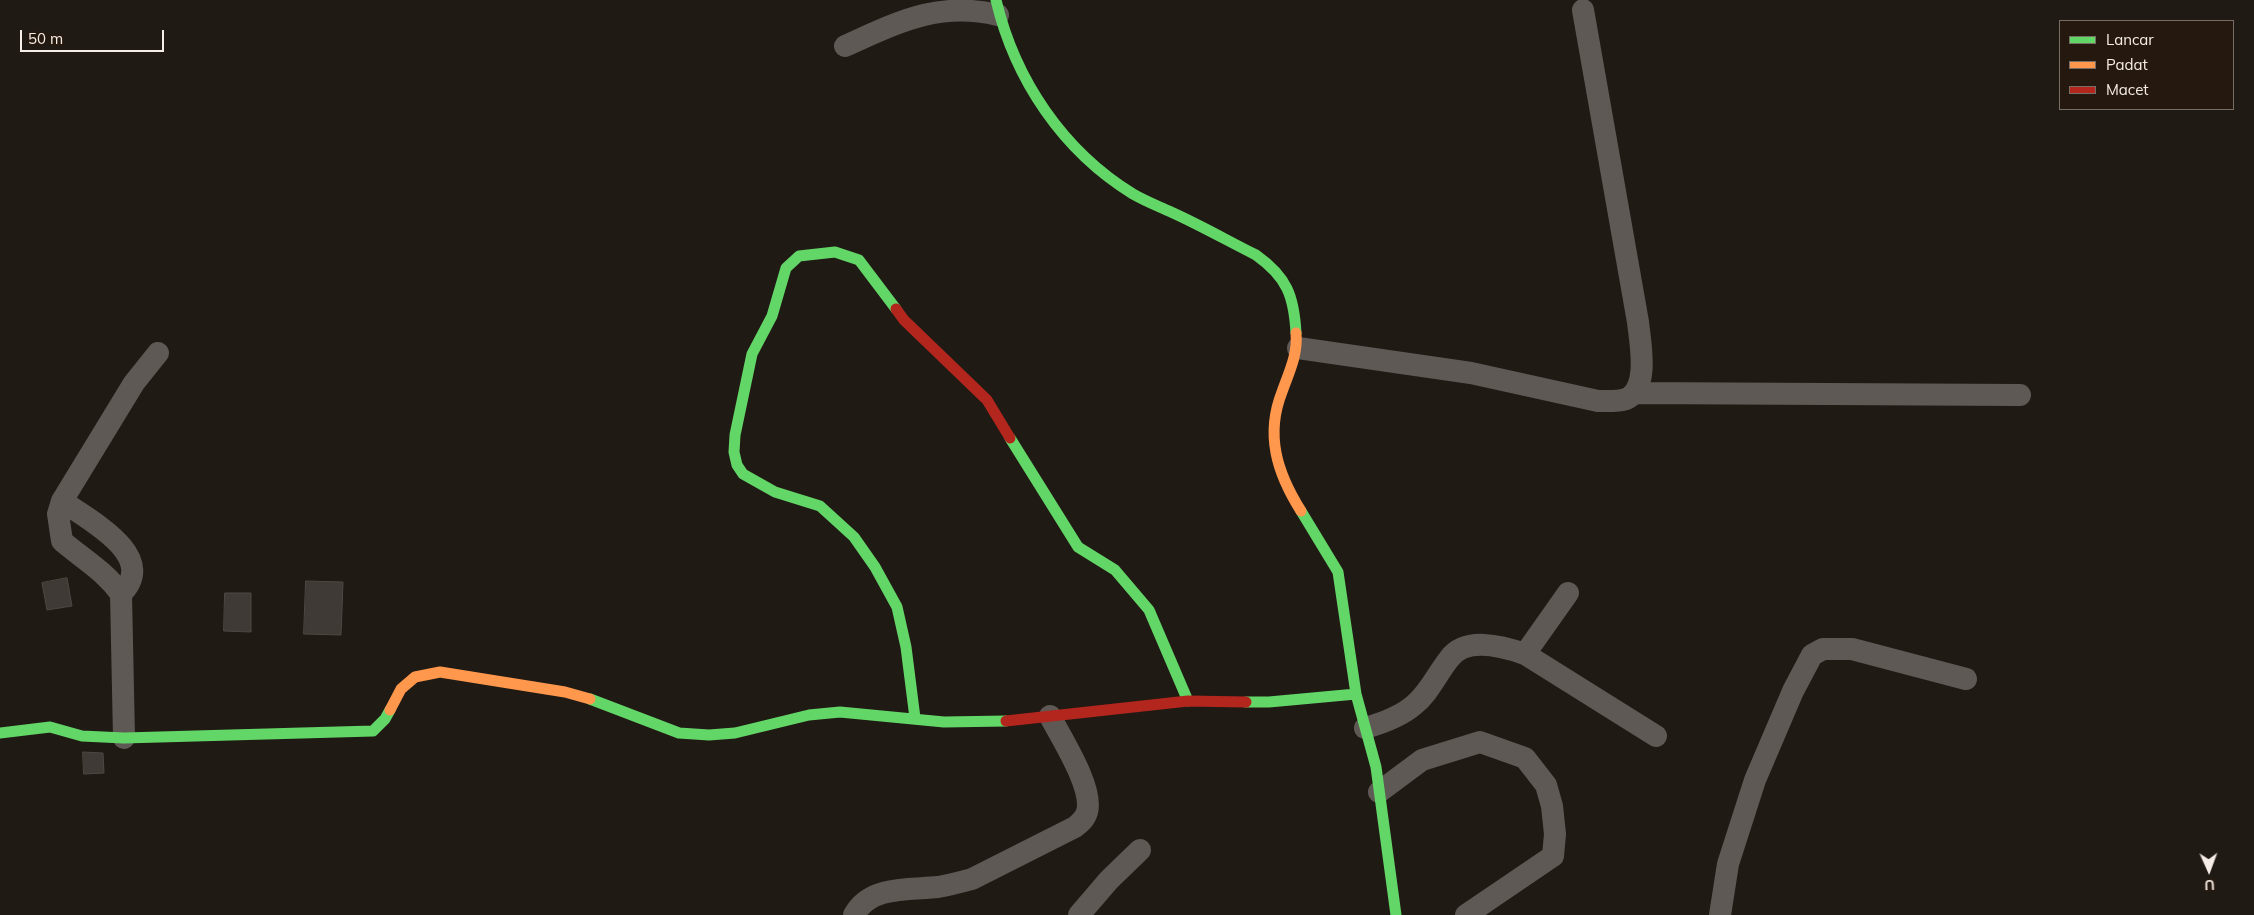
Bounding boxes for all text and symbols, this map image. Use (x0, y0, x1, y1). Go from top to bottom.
scale bar (22, 20, 166, 52)
legend (2059, 20, 2234, 110)
text: 50 m (28, 29, 63, 48)
text: Lancar (2106, 30, 2154, 49)
text: Padat (2106, 55, 2148, 74)
text: Macet (2106, 80, 2149, 99)
north arrow (2184, 845, 2234, 895)
text: U (2204, 876, 2215, 894)

